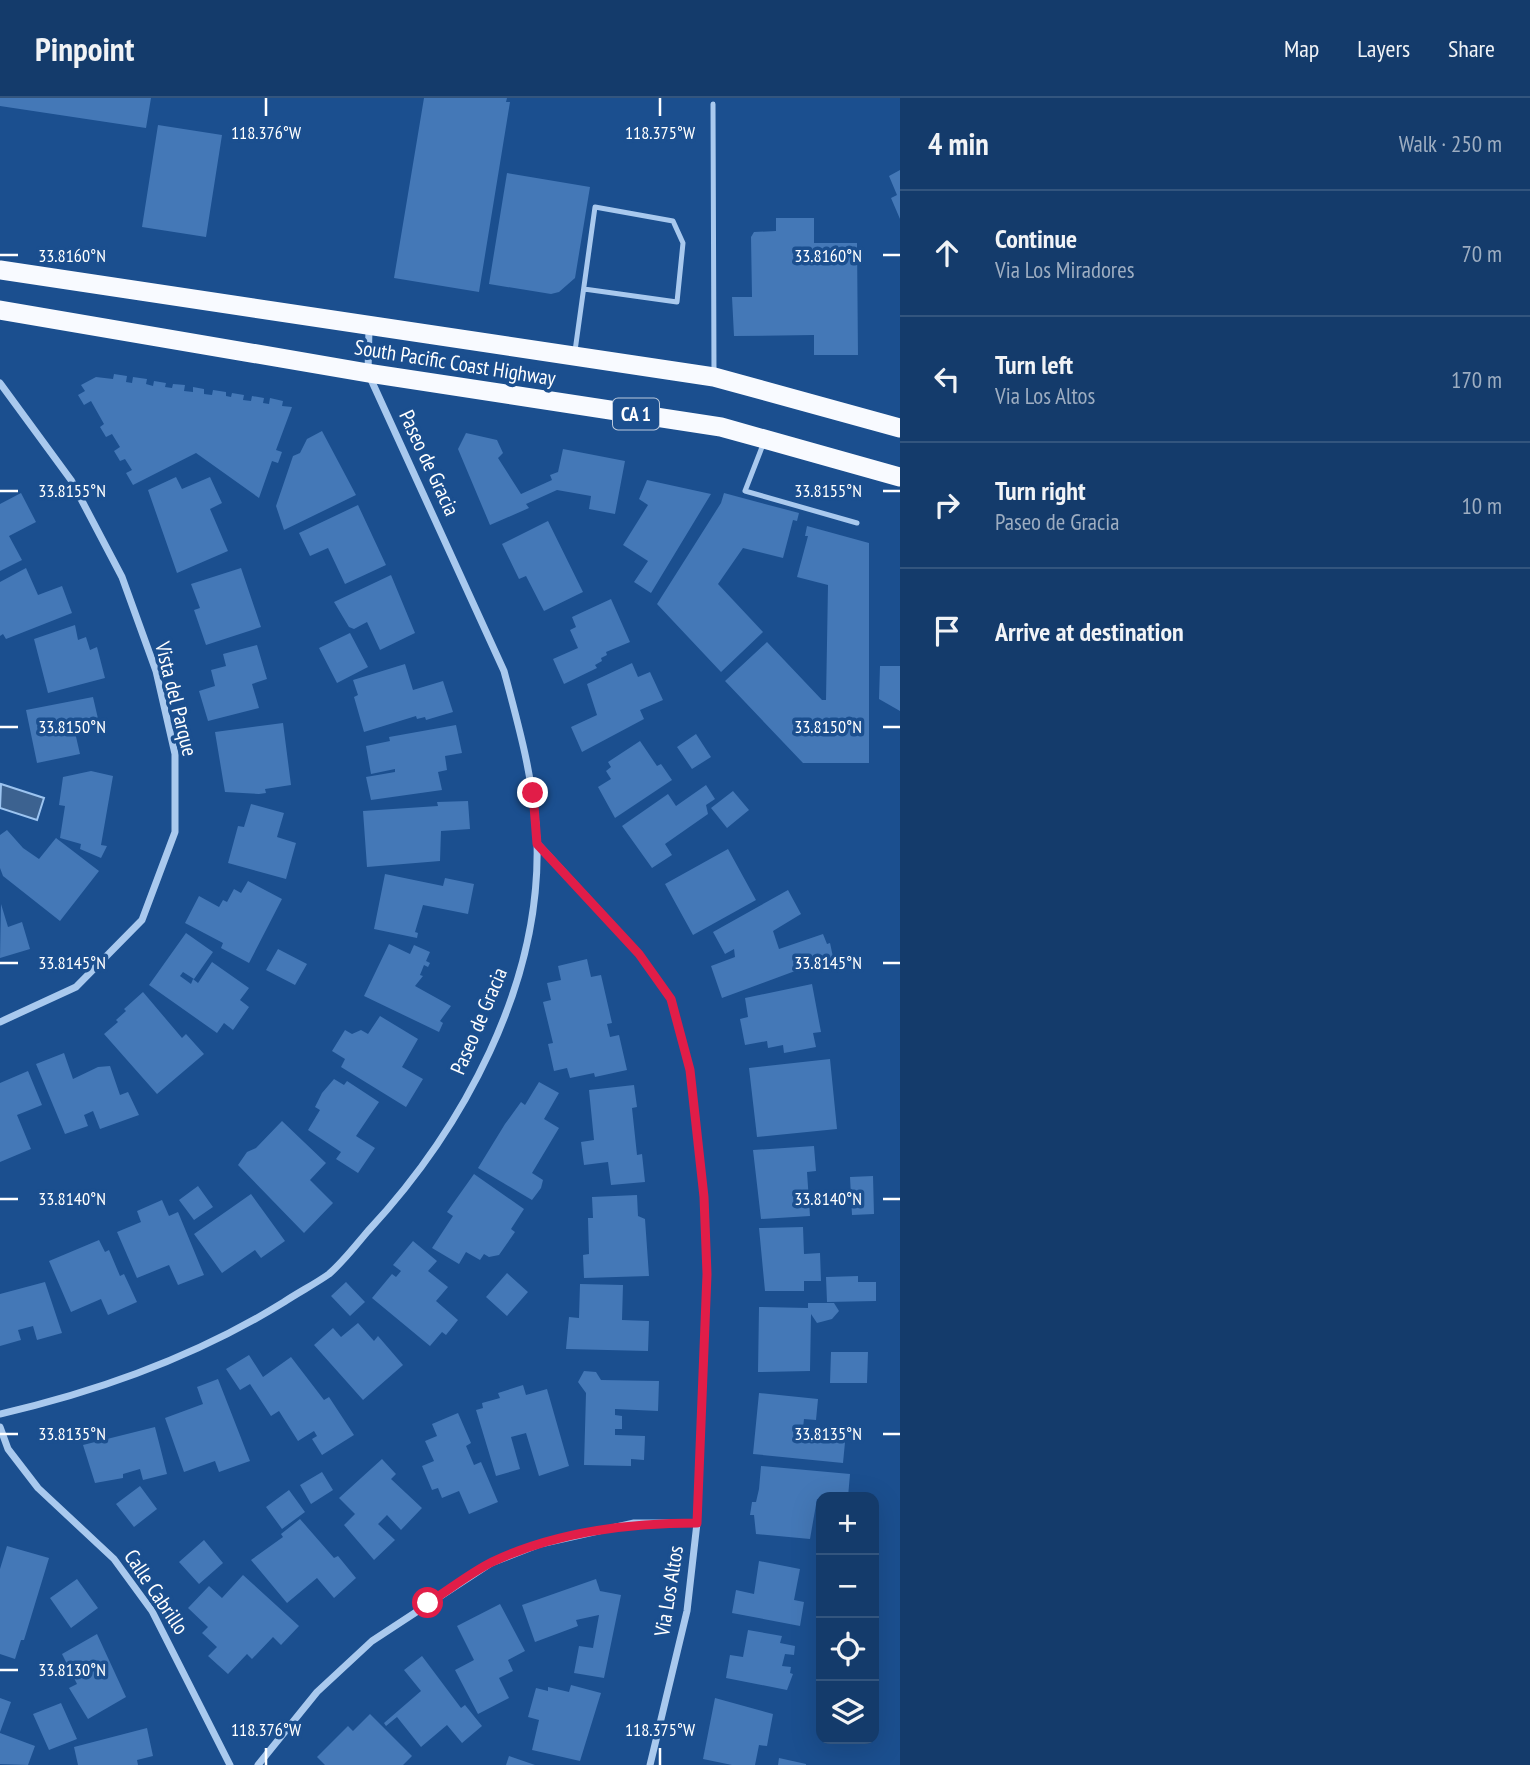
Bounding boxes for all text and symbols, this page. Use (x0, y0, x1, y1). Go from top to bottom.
text: Pinpoint (35, 27, 134, 70)
text: Map (1284, 33, 1319, 64)
text: Layers (1357, 33, 1410, 64)
text: Share (1448, 33, 1495, 64)
text: 118.376°W (231, 121, 301, 144)
text: 118.375°W (625, 121, 695, 144)
text: 4 min (928, 124, 989, 163)
text: Walk · 250 m (1399, 129, 1502, 158)
text: Continue (995, 222, 1077, 255)
icon: ahead (928, 234, 966, 272)
text: 70 m (1461, 239, 1502, 268)
text: 33.8160°N (38, 244, 106, 267)
text: 33.8160°N (794, 244, 862, 267)
text: Via Los Miradores (995, 255, 1134, 284)
street label: South Pacific Coast Highway (353, 333, 558, 392)
text: Turn left (995, 348, 1073, 381)
icon: left (928, 360, 966, 398)
text: 170 m (1451, 365, 1502, 394)
text: Via Los Altos (995, 381, 1095, 410)
road number: CA 1 (613, 398, 659, 430)
street label: Paseo de Gracia (393, 406, 466, 520)
text: Turn right (995, 474, 1086, 507)
text: 33.8155°N (38, 479, 106, 502)
text: 33.8155°N (794, 479, 862, 502)
icon: right (928, 486, 966, 524)
text: 10 m (1461, 491, 1502, 520)
text: Paseo de Gracia (995, 507, 1119, 536)
icon: arrive (928, 612, 966, 650)
text: Arrive at destination (995, 615, 1184, 648)
street label: Vista del Parque (149, 638, 204, 759)
text: 33.8150°N (38, 715, 106, 738)
text: 33.8150°N (794, 715, 862, 738)
route end (517, 777, 548, 808)
text: 33.8145°N (38, 951, 106, 974)
text: 33.8145°N (794, 951, 862, 974)
street label: Paseo de Gracia (444, 963, 513, 1078)
text: 33.8140°N (38, 1187, 106, 1210)
text: 33.8140°N (794, 1187, 862, 1210)
text: 33.8135°N (38, 1422, 106, 1445)
text: 33.8135°N (794, 1422, 862, 1445)
map controls (816, 1492, 879, 1744)
button: + (816, 1492, 879, 1555)
street label: Calle Cabrillo (118, 1544, 195, 1639)
street label: Via Los Altos (648, 1544, 689, 1639)
button: − (816, 1555, 879, 1618)
route start (412, 1587, 443, 1618)
button: locate (816, 1618, 879, 1681)
text: 33.8130°N (38, 1658, 106, 1681)
button: layers (816, 1681, 879, 1744)
text: 118.376°W (231, 1718, 301, 1741)
text: 118.375°W (625, 1718, 695, 1741)

